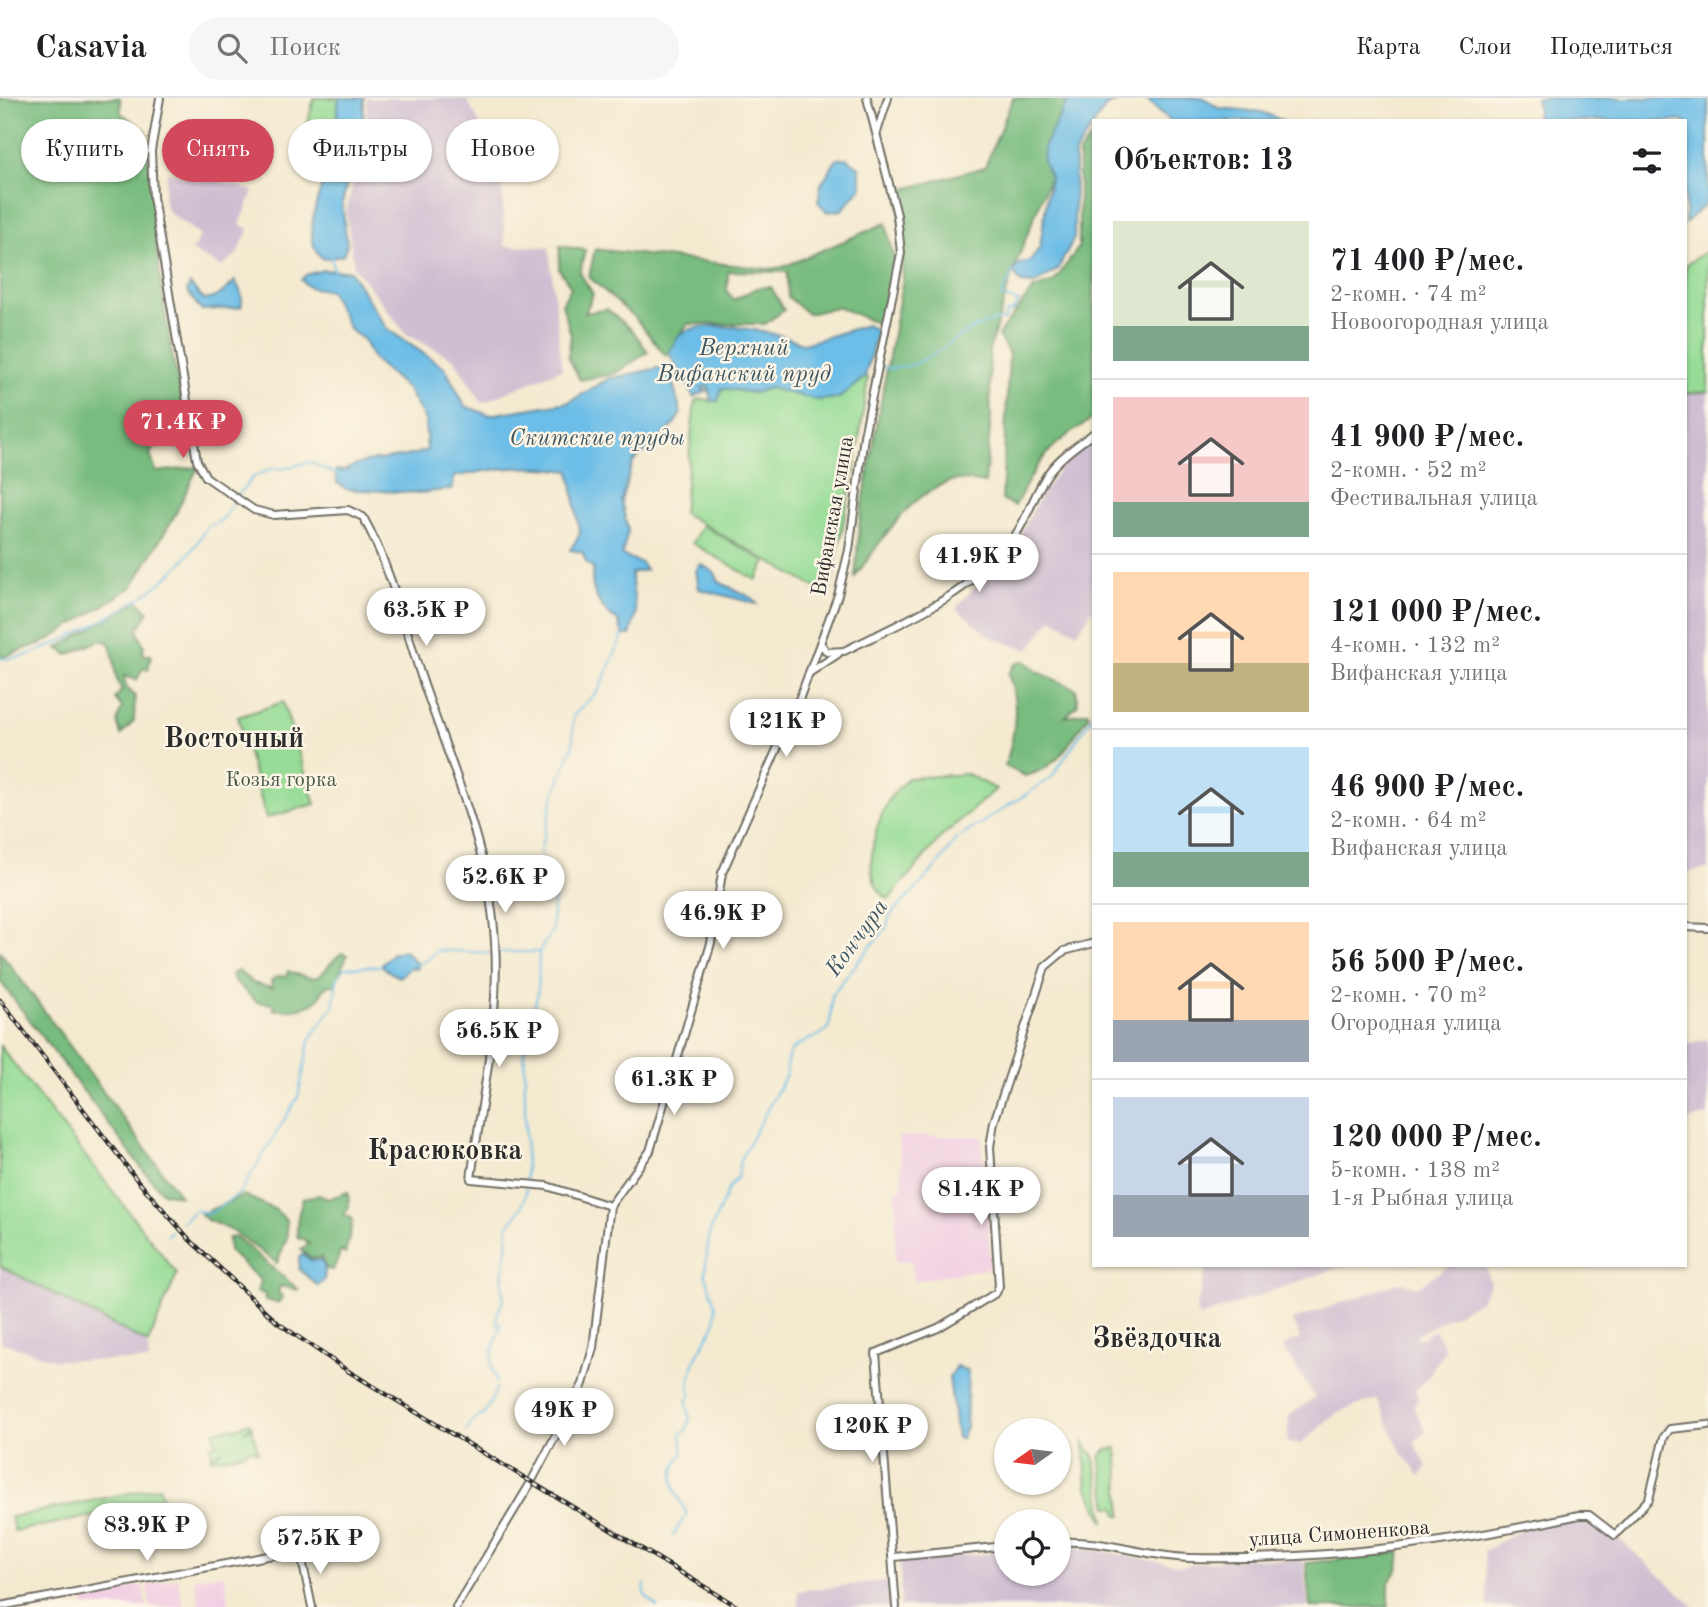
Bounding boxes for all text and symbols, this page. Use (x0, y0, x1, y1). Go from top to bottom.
search box (189, 17, 679, 80)
icon: search (213, 29, 251, 67)
text: Casavia (35, 32, 147, 65)
text: Поиск (269, 35, 341, 61)
text: Карта (1356, 36, 1421, 60)
text: Слои (1459, 36, 1512, 60)
text: Поделиться (1550, 36, 1673, 60)
chip: Купить (21, 119, 148, 182)
chip: Снять (162, 119, 274, 182)
chip: Фильтры (288, 119, 432, 182)
chip: Новое (446, 119, 559, 182)
icon: filters (1628, 142, 1666, 180)
text: Объектов: 13 (1113, 146, 1293, 176)
text: 71 400 ₽/мес. (1330, 247, 1524, 277)
icon: home (1169, 249, 1253, 333)
text: 2-комн. · 74 m² (1330, 283, 1487, 306)
text: Новоогородная улица (1330, 311, 1549, 334)
water label: Верхний Вифанский пруд (656, 337, 832, 387)
pin: 71.4K ₽ (118, 400, 248, 460)
text: 71.4K ₽ (140, 411, 226, 434)
text: 41 900 ₽/мес. (1330, 423, 1524, 453)
icon: home (1169, 425, 1253, 509)
water label: Скитские пруды (509, 427, 685, 451)
street label: Вифанская улица (809, 435, 858, 598)
text: 2-комн. · 52 m² (1330, 459, 1487, 482)
text: Фестивальная улица (1330, 487, 1538, 510)
pin: 41.9K ₽ (914, 534, 1044, 594)
text: 41.9K ₽ (936, 545, 1022, 568)
pin: 63.5K ₽ (361, 588, 491, 648)
text: 121 000 ₽/мес. (1330, 598, 1542, 628)
text: 63.5K ₽ (383, 599, 469, 622)
icon: home (1169, 600, 1253, 684)
text: 4-комн. · 132 m² (1330, 634, 1500, 657)
text: Вифанская улица (1330, 662, 1508, 685)
pin: 121K ₽ (729, 700, 843, 759)
text: 121K ₽ (746, 710, 826, 733)
district label: Восточный (164, 726, 304, 754)
park label: Козья горка (225, 770, 337, 791)
text: 46 900 ₽/мес. (1330, 773, 1524, 803)
icon: home (1169, 775, 1253, 859)
text: 2-комн. · 64 m² (1330, 809, 1487, 832)
text: Вифанская улица (1330, 837, 1508, 860)
pin: 52.6K ₽ (440, 856, 570, 915)
text: 52.6K ₽ (462, 866, 548, 889)
pin: 46.9K ₽ (658, 892, 788, 951)
water label: Кончура (821, 895, 894, 982)
text: 46.9K ₽ (680, 902, 766, 925)
text: 56 500 ₽/мес. (1330, 948, 1524, 978)
icon: home (1169, 950, 1253, 1034)
text: 2-комн. · 70 m² (1330, 984, 1487, 1007)
pin: 56.5K ₽ (434, 1010, 564, 1069)
text: Огородная улица (1330, 1012, 1502, 1035)
text: 56.5K ₽ (456, 1020, 542, 1043)
pin: 61.3K ₽ (609, 1058, 739, 1117)
text: 61.3K ₽ (631, 1068, 717, 1091)
text: 120 000 ₽/мес. (1330, 1123, 1542, 1153)
icon: home (1169, 1125, 1253, 1209)
district label: Красюковка (368, 1137, 522, 1166)
text: 5-комн. · 138 m² (1330, 1159, 1500, 1182)
pin: 81.4K ₽ (916, 1168, 1046, 1227)
text: 81.4K ₽ (938, 1178, 1024, 1201)
text: 1-я Рыбная улица (1330, 1187, 1514, 1210)
district label: Звёздочка (1092, 1325, 1222, 1354)
pin: 49K ₽ (515, 1388, 613, 1448)
text: 49K ₽ (531, 1399, 597, 1422)
pin: 120K ₽ (815, 1404, 929, 1464)
text: 120K ₽ (832, 1415, 912, 1438)
north arrow (994, 1418, 1071, 1494)
map controls (994, 1418, 1071, 1586)
pin: 83.9K ₽ (82, 1504, 212, 1563)
button: locate (994, 1509, 1071, 1586)
text: 83.9K ₽ (104, 1514, 190, 1537)
pin: 57.5K ₽ (255, 1516, 385, 1576)
street label: улица Симоненкова (1248, 1518, 1430, 1551)
text: 57.5K ₽ (277, 1527, 363, 1550)

